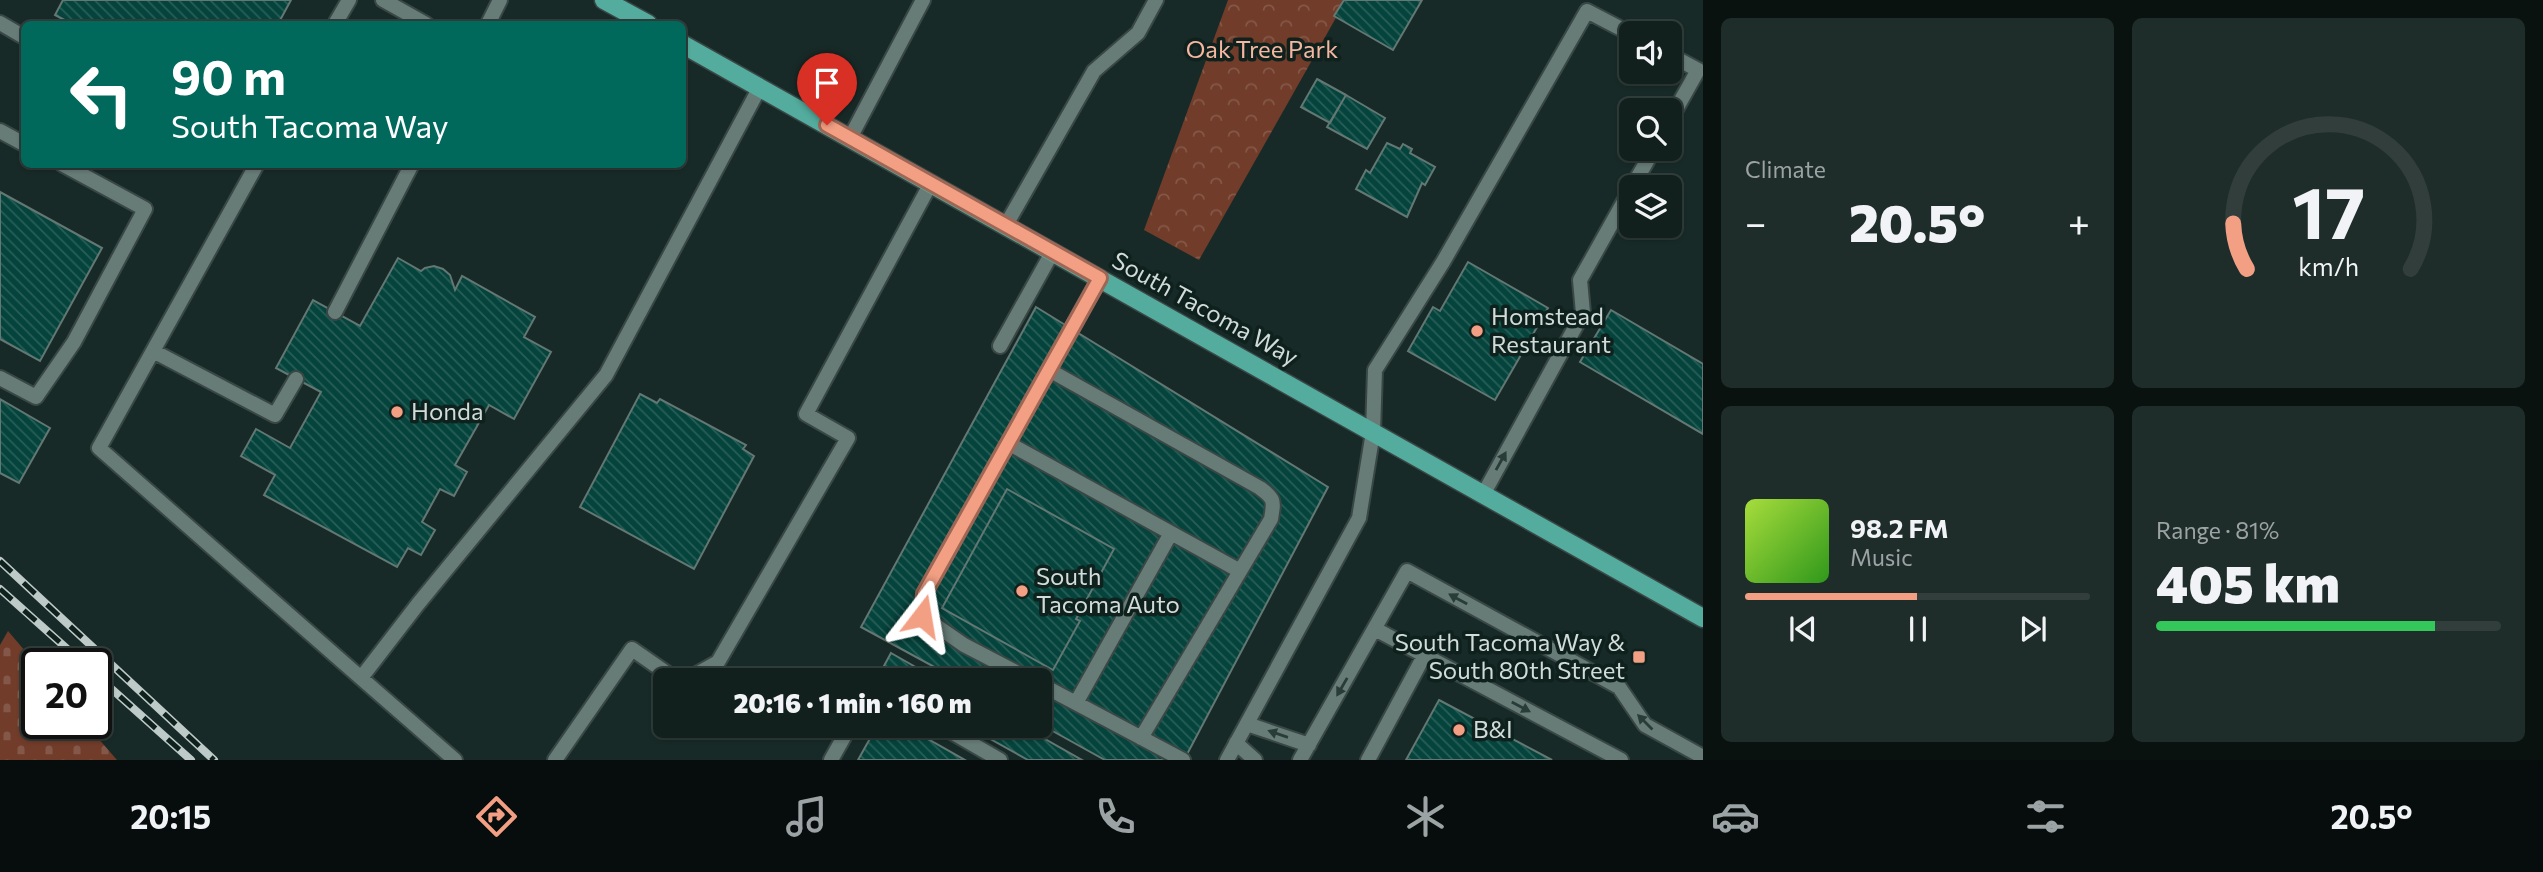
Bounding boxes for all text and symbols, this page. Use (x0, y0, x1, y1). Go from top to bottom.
map controls (1619, 21, 1682, 238)
button: sound (1619, 21, 1682, 84)
park label: Oak Tree Park (1186, 34, 1338, 63)
text: 90 m (171, 45, 286, 105)
icon: left (56, 49, 147, 140)
pin (797, 53, 857, 125)
icon: arrive (808, 64, 846, 102)
button: search (1619, 98, 1682, 161)
text: South Tacoma Way (171, 105, 448, 145)
text: Climate (1745, 155, 1826, 183)
text: 17 (2292, 165, 2365, 254)
button: layers (1619, 175, 1682, 238)
text: 20.5° (1849, 189, 1985, 253)
text: − (1745, 198, 1767, 245)
text: + (2068, 198, 2090, 245)
street label: South Tacoma Way (1108, 245, 1304, 371)
text: km/h (2298, 251, 2359, 281)
place label: Homstead Restaurant (1491, 301, 1611, 358)
marker: Homstead Restaurant (1469, 323, 1485, 339)
place label: Honda (411, 396, 484, 425)
marker: Honda (389, 404, 405, 420)
one-way arrow (1495, 451, 1507, 471)
text: 98.2 FM (1850, 512, 1948, 543)
text: Range · 81% (2156, 516, 2279, 544)
text: Music (1850, 543, 1913, 571)
text: 405 km (2156, 550, 2340, 614)
place label: South Tacoma Auto (1036, 561, 1180, 618)
position arrow (885, 579, 959, 653)
marker: South Tacoma Auto (1014, 583, 1030, 599)
one-way arrow (1448, 593, 1468, 605)
icon: previous (1784, 610, 1822, 648)
icon: pause (1899, 610, 1937, 648)
icon: next (2014, 610, 2052, 648)
place label: South Tacoma Way & South 80th Street (1395, 627, 1625, 684)
speed limit sign: 20 (21, 648, 112, 739)
marker: South Tacoma Way & South 80th Street (1631, 649, 1647, 665)
one-way arrow (1336, 677, 1348, 697)
text: 20:16 · 1 min · 160 m (733, 687, 972, 718)
one-way arrow (1512, 701, 1532, 713)
one-way arrow (1637, 713, 1654, 730)
place label: B&I (1473, 714, 1513, 743)
marker: B&I (1451, 722, 1467, 738)
one-way arrow (1268, 728, 1289, 739)
icon: directions (472, 792, 521, 841)
icon: music (782, 792, 831, 841)
icon: phone (1091, 792, 1140, 841)
icon: climate (1401, 792, 1450, 841)
icon: car (1711, 792, 1760, 841)
icon: filters (2021, 792, 2070, 841)
text: 20:15 (130, 796, 211, 836)
text: 20.5° (2330, 796, 2413, 836)

